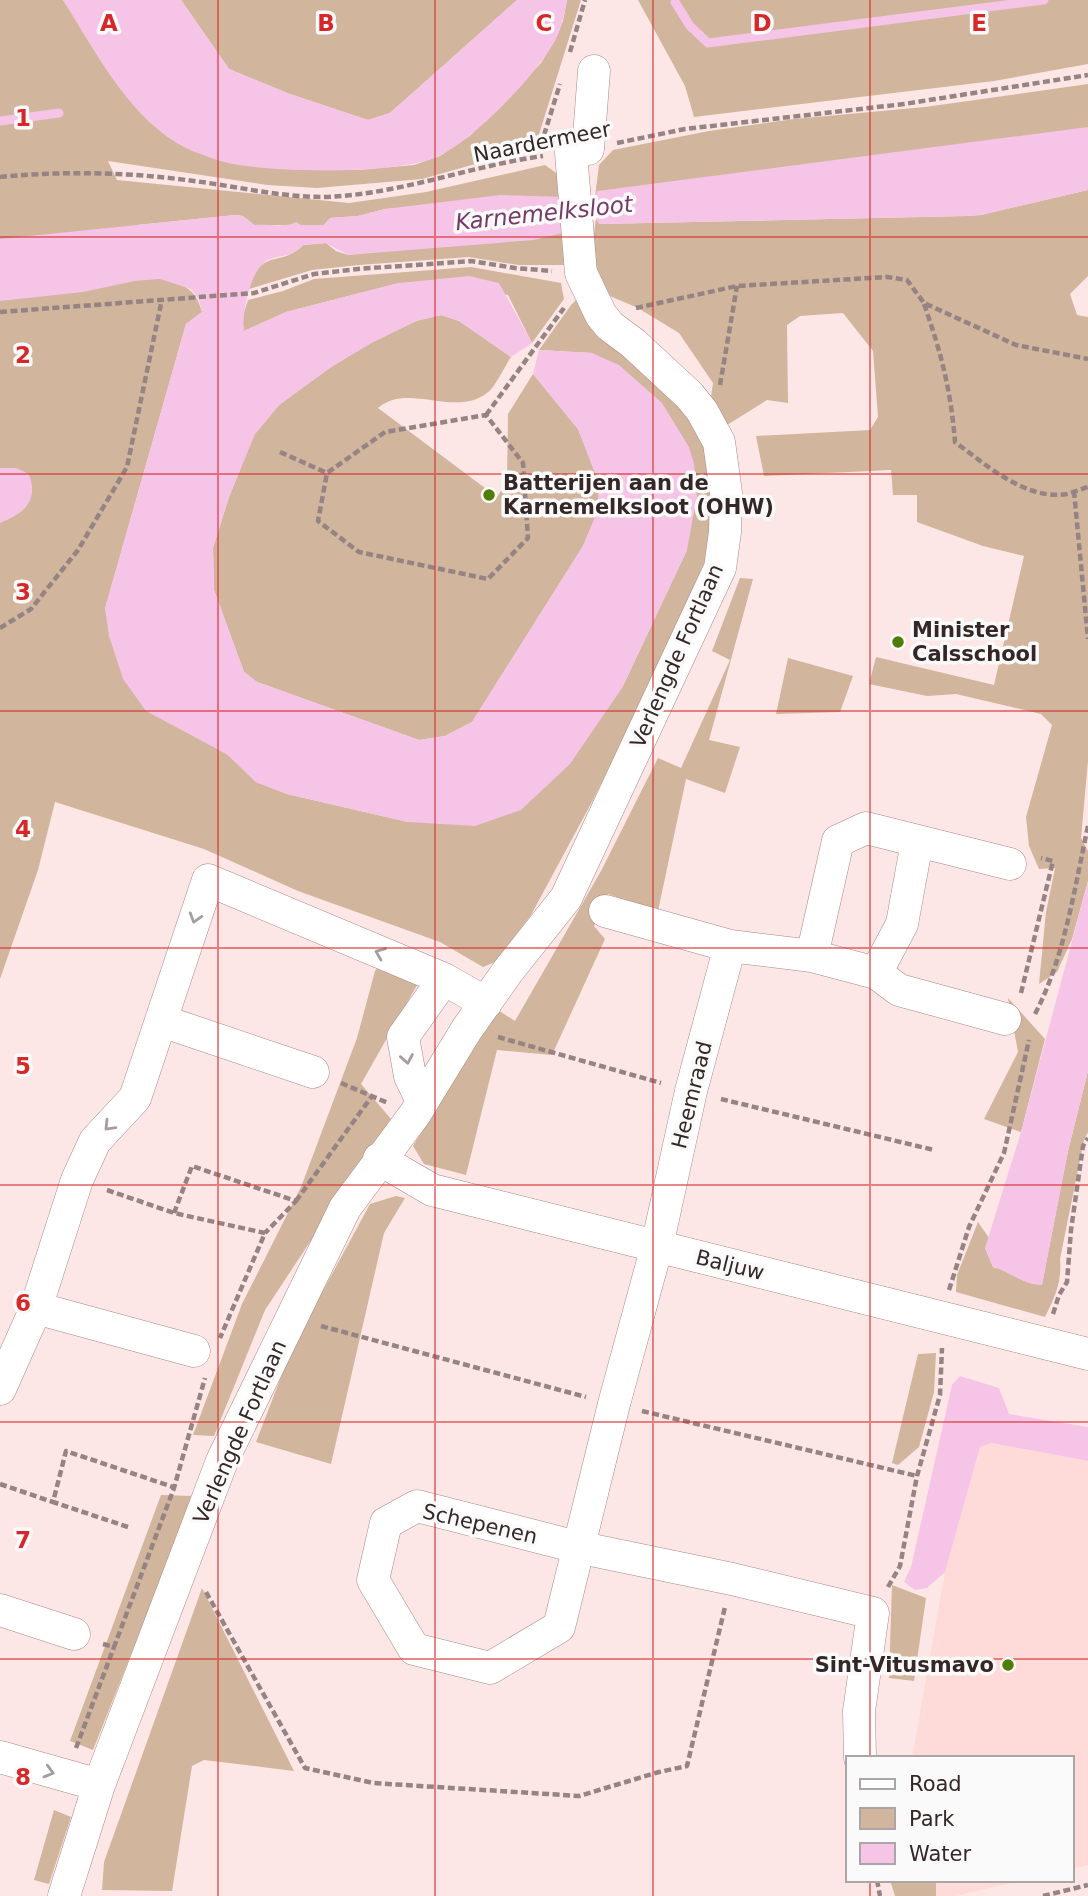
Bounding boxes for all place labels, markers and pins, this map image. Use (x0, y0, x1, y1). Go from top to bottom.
place label: Batterijen aan de Karnemelksloot (OHW) (503, 471, 774, 519)
marker: Batterijen aan de Karnemelksloot (OHW) (481, 487, 497, 503)
place label: Minister Calsschool (912, 618, 1037, 666)
marker: Minister Calsschool (890, 634, 906, 650)
place label: Sint-Vitusmavo (815, 1653, 994, 1677)
marker: Sint-Vitusmavo (1000, 1657, 1016, 1673)

